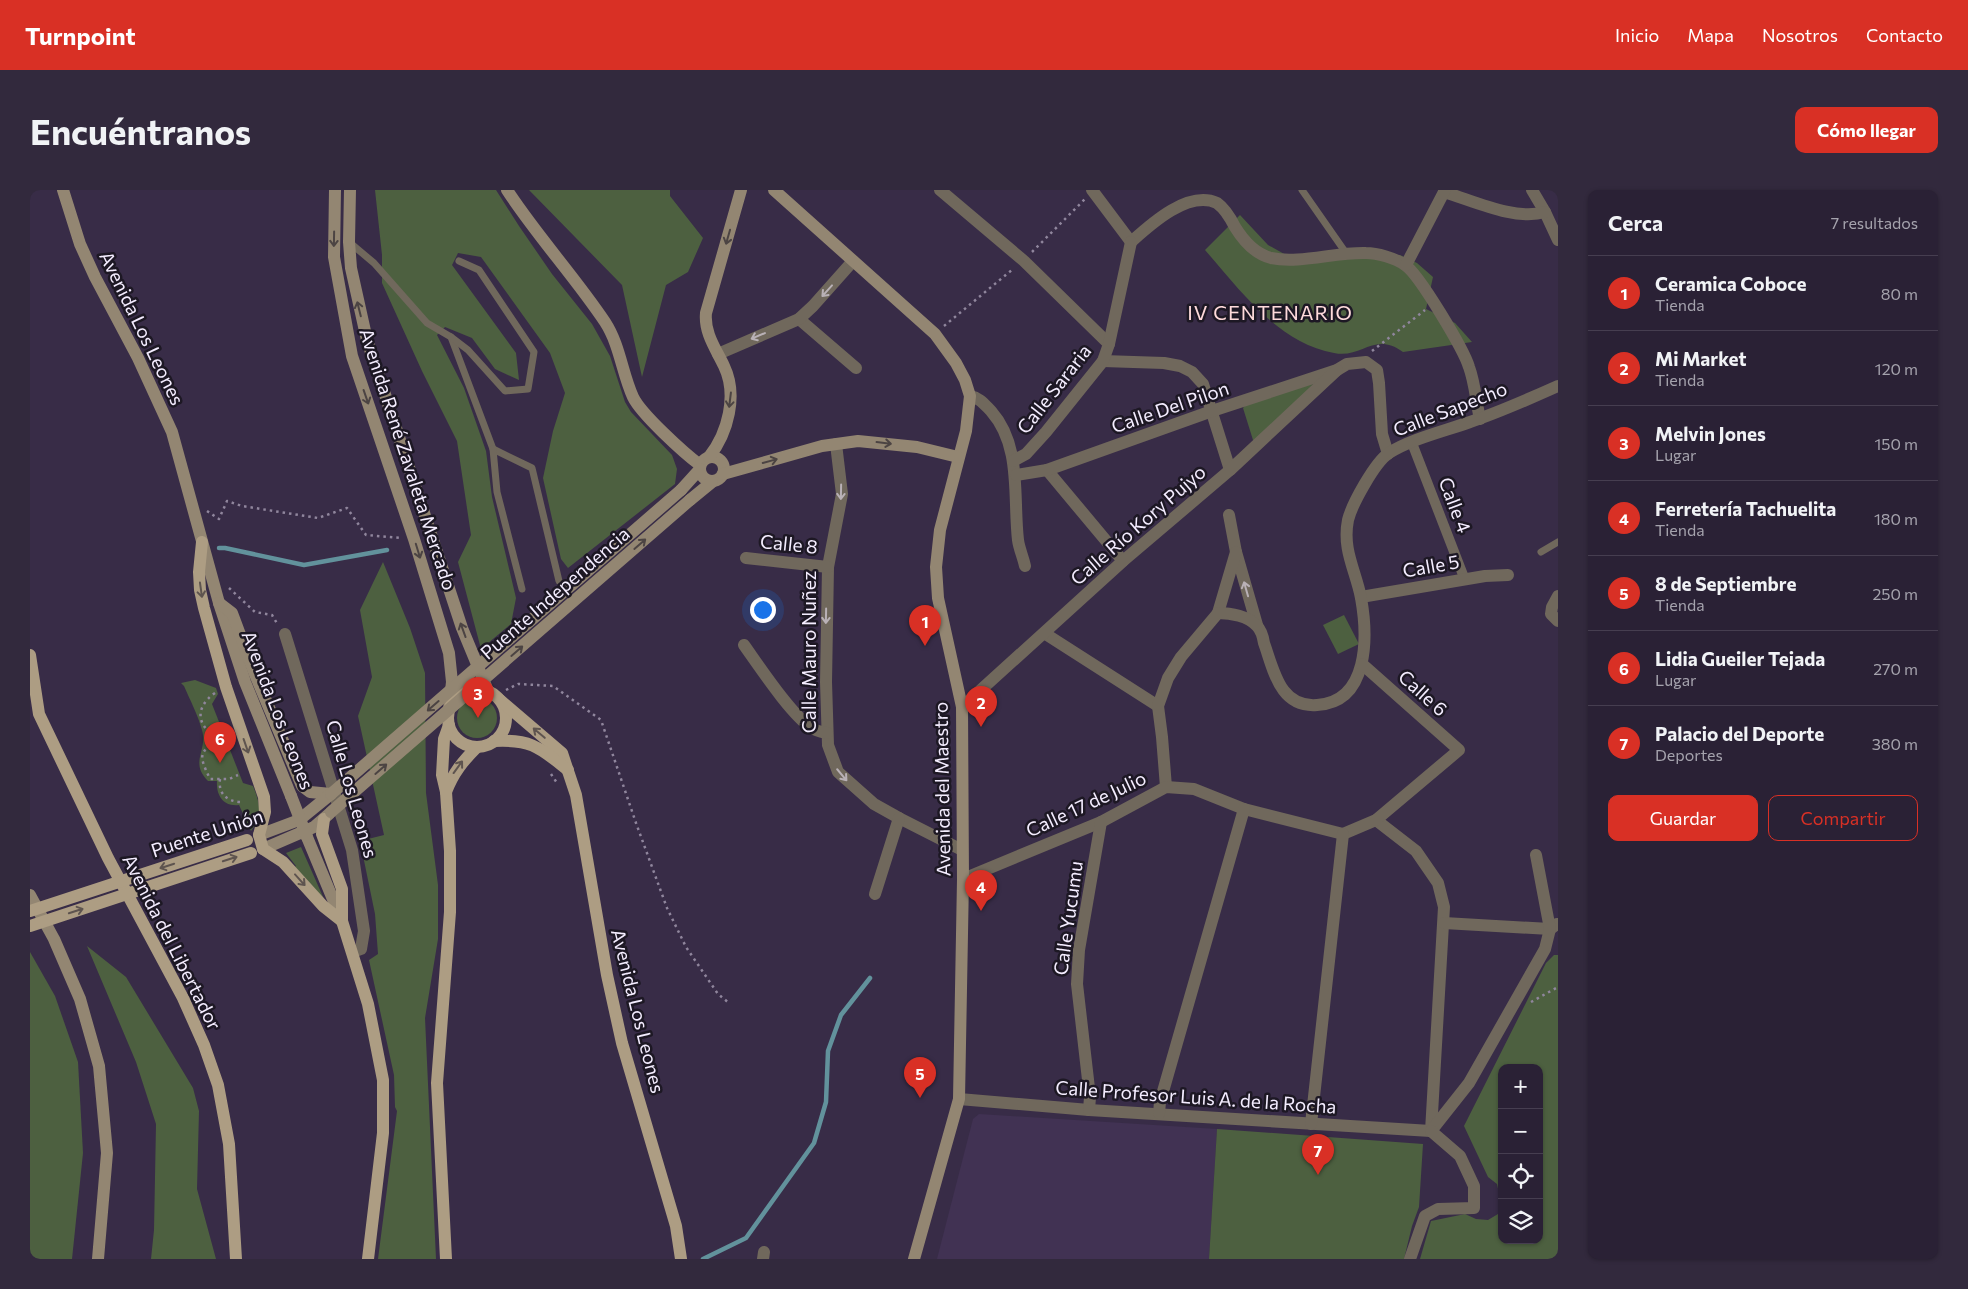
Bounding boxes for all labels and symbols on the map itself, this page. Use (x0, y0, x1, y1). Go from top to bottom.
one-way arrow (722, 228, 732, 244)
one-way arrow (329, 230, 339, 246)
street label: Avenida Los Leones (95, 247, 190, 408)
one-way arrow (821, 284, 833, 297)
district label: IV CENTENARIO (1187, 300, 1353, 324)
one-way arrow (354, 301, 363, 317)
street label: Avenida René Zavaleta Mercado (355, 325, 462, 593)
one-way arrow (751, 332, 766, 342)
street label: Calle Sararia (1012, 339, 1096, 438)
street label: Calle Del Pilon (1108, 376, 1232, 437)
street label: Calle Sapecho (1390, 376, 1510, 441)
one-way arrow (362, 389, 371, 404)
one-way arrow (725, 391, 735, 407)
one-way arrow (876, 438, 892, 448)
one-way arrow (762, 455, 778, 465)
street label: Calle Río Kory Pujyo (1065, 460, 1210, 590)
street label: Calle 4 (1434, 474, 1477, 536)
one-way arrow (836, 484, 846, 500)
street label: Puente Independencia (475, 522, 634, 664)
street label: Calle 8 (759, 529, 819, 558)
one-way arrow (633, 538, 646, 550)
one-way arrow (414, 543, 424, 559)
street label: Calle 5 (1401, 549, 1461, 582)
street label: Calle Mauro Nuñez (797, 571, 820, 733)
one-way arrow (1241, 581, 1251, 597)
one-way arrow (196, 582, 206, 598)
your location (750, 597, 776, 623)
pin: 1 (909, 605, 941, 646)
one-way arrow (822, 608, 831, 624)
one-way arrow (458, 622, 467, 638)
street label: Avenida Los Leones (238, 627, 319, 792)
one-way arrow (511, 645, 524, 656)
street label: Calle 6 (1394, 665, 1453, 721)
pin: 3 (462, 677, 494, 718)
pin: 2 (965, 686, 997, 727)
one-way arrow (426, 700, 439, 711)
street label: Avenida del Maestro (928, 702, 955, 876)
street label: Calle Los Leones (322, 717, 383, 860)
pin: 6 (204, 722, 236, 763)
one-way arrow (533, 727, 546, 738)
one-way arrow (242, 738, 251, 753)
one-way arrow (453, 760, 463, 774)
one-way arrow (375, 763, 388, 774)
street label: Calle 17 de Julio (1022, 766, 1150, 841)
one-way arrow (837, 768, 848, 781)
street label: Puente Unión (148, 804, 266, 861)
street label: Avenida del Libertador (118, 850, 227, 1034)
one-way arrow (222, 854, 238, 864)
street label: Calle Yucumu (1048, 859, 1087, 977)
one-way arrow (159, 861, 175, 871)
pin: 4 (965, 870, 997, 911)
one-way arrow (294, 874, 306, 887)
one-way arrow (68, 905, 84, 915)
street label: Avenida Los Leones (607, 926, 670, 1095)
pin: 5 (904, 1057, 936, 1098)
street label: Calle Profesor Luis A. de la Rocha (1055, 1075, 1337, 1118)
pin: 7 (1302, 1134, 1334, 1175)

